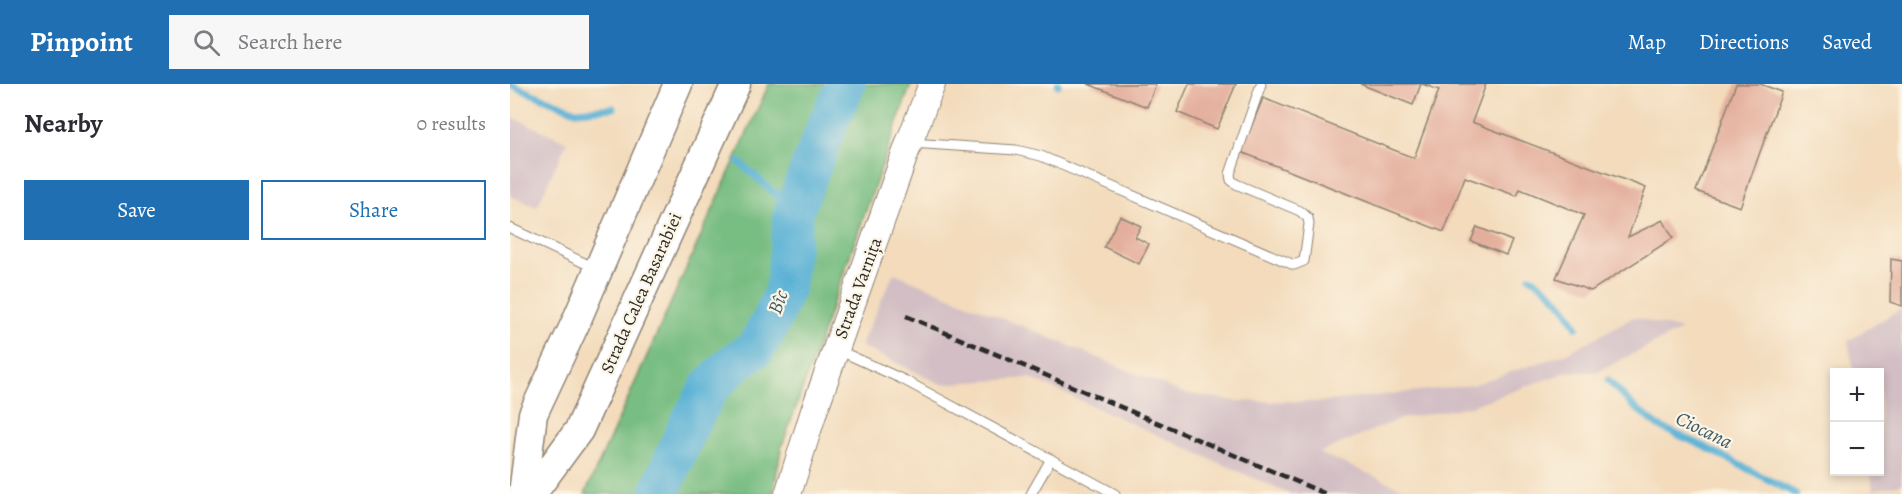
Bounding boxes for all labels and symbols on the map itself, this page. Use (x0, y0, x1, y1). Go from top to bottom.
street label: Strada Calea Basarabiei (595, 209, 687, 377)
street label: Strada Varnița (829, 233, 888, 342)
water label: Bîc (761, 286, 795, 318)
water label: Ciocana (1671, 405, 1737, 455)

